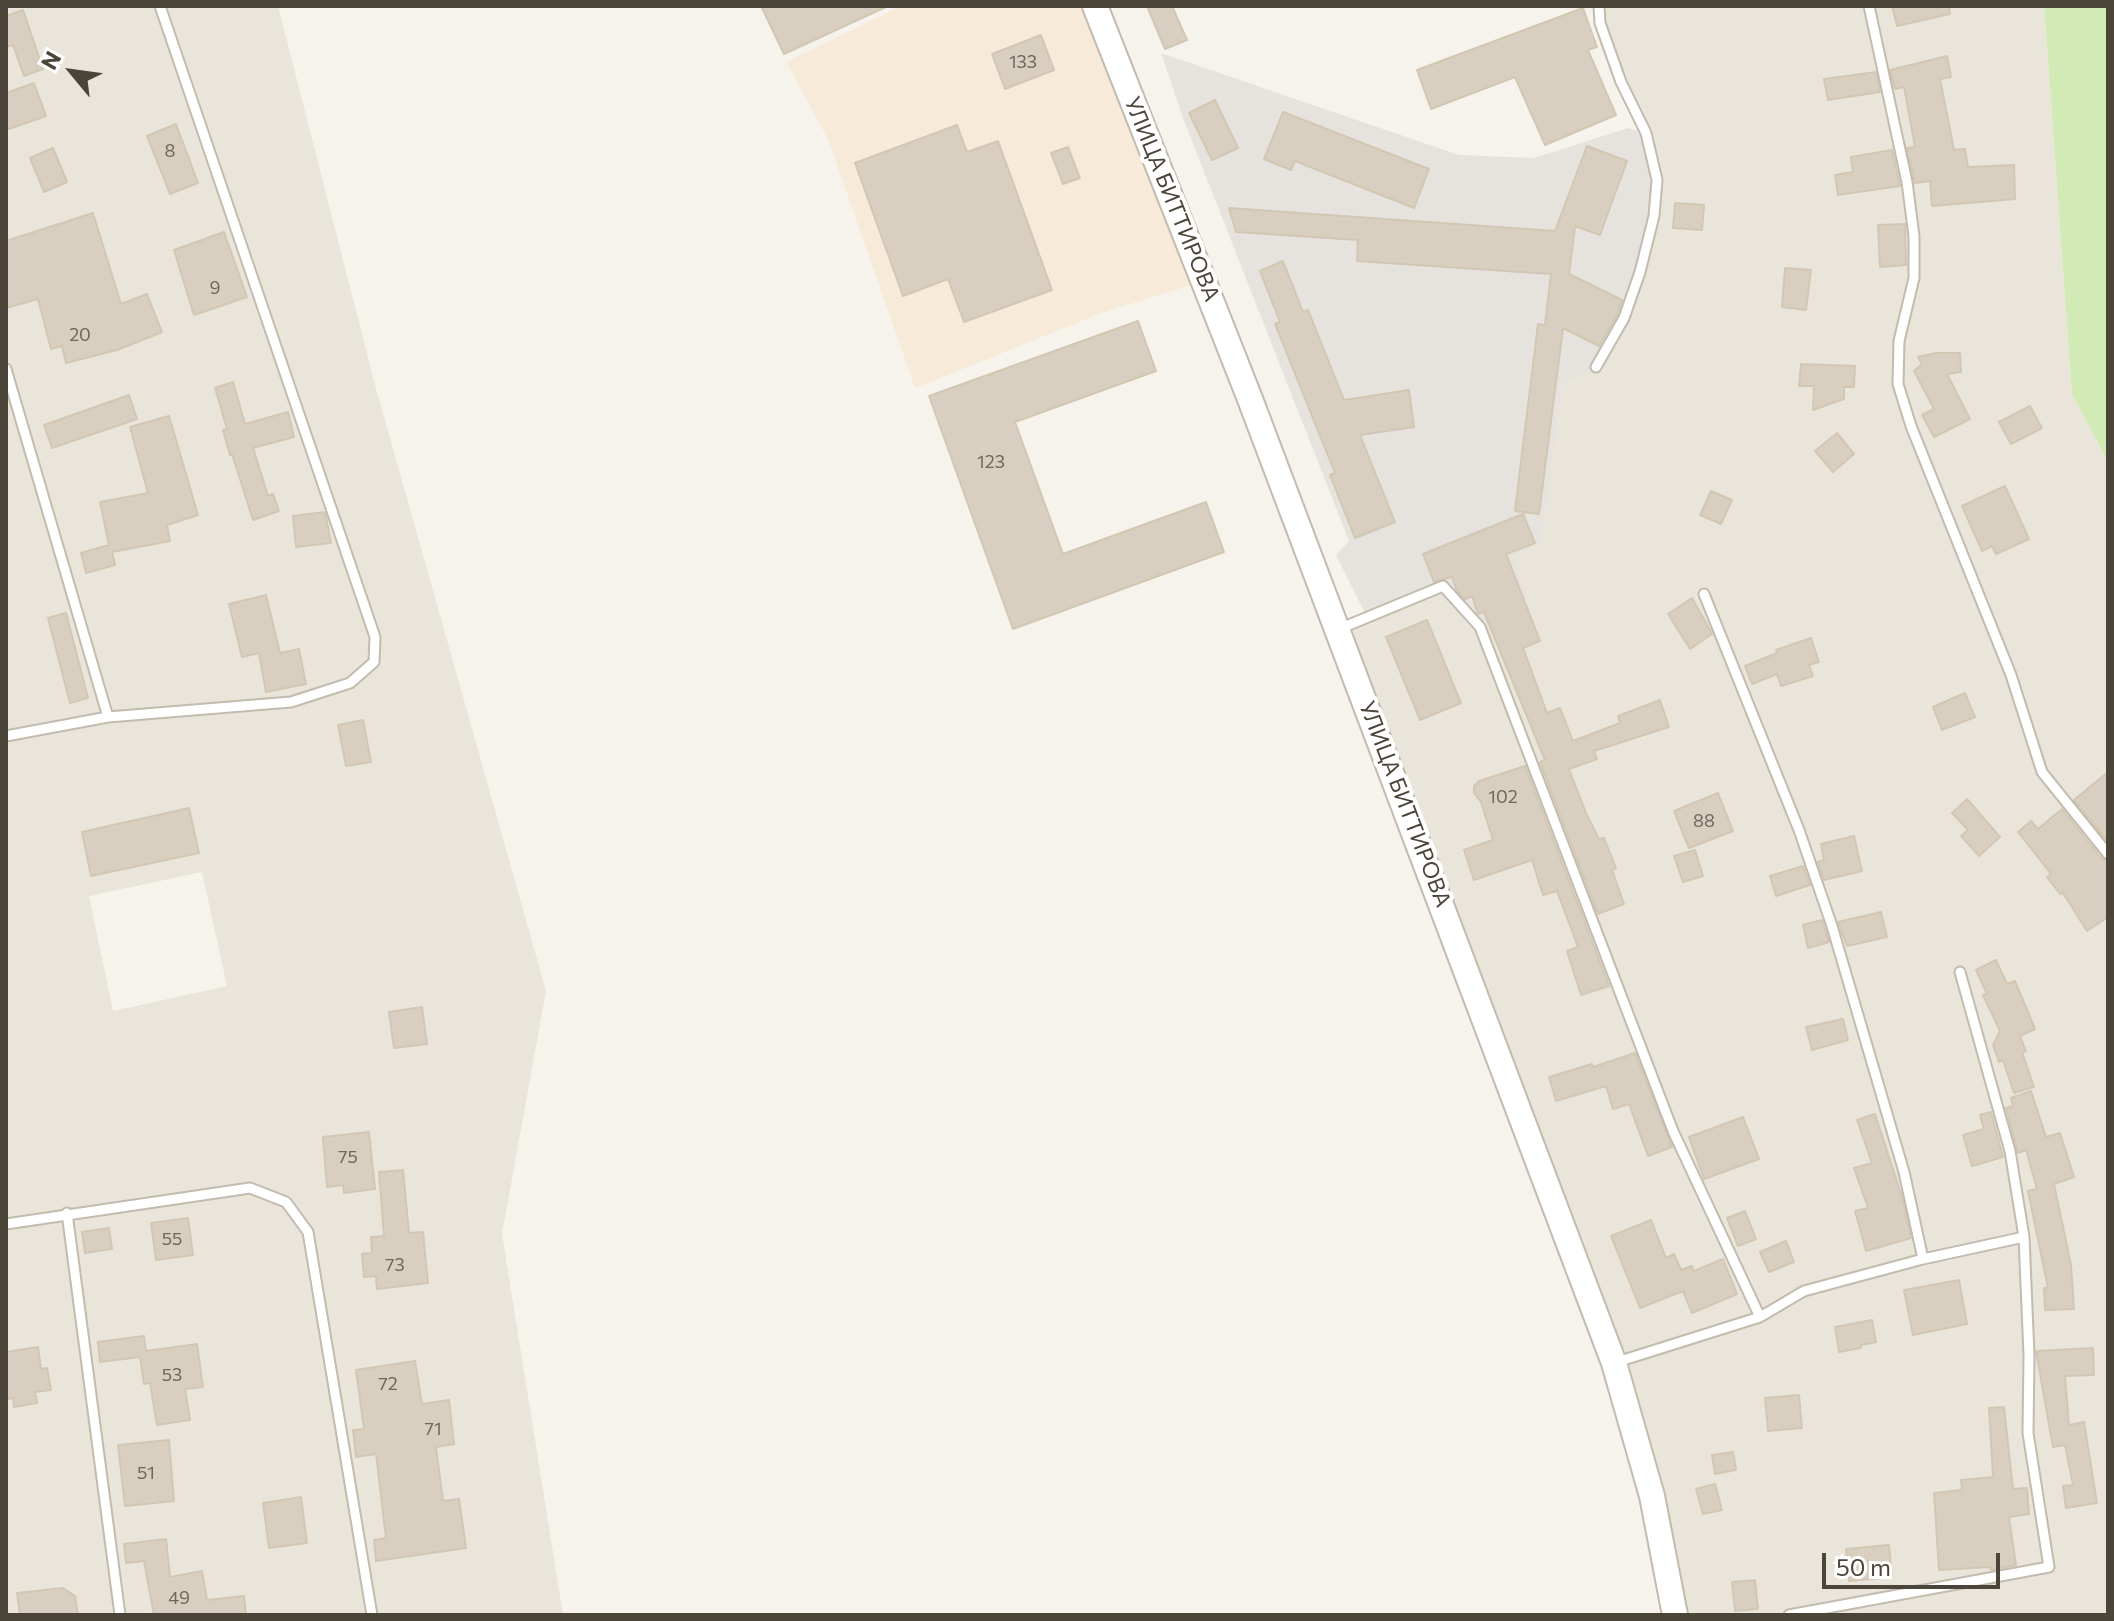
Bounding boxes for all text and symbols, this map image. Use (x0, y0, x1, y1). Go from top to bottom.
north arrow (32, 32, 112, 112)
text: N (35, 46, 66, 74)
house number: 133 (1009, 51, 1037, 73)
street label: УЛИЦА БИТТИРОВА (1119, 93, 1225, 305)
house number: 8 (165, 140, 175, 162)
house number: 9 (210, 277, 220, 299)
house number: 20 (69, 324, 91, 346)
house number: 123 (977, 451, 1005, 473)
street label: УЛИЦА БИТТИРОВА (1354, 697, 1456, 911)
house number: 102 (1488, 786, 1518, 808)
house number: 88 (1693, 810, 1715, 832)
house number: 75 (338, 1146, 358, 1168)
house number: 55 (162, 1228, 182, 1250)
house number: 73 (385, 1254, 405, 1276)
house number: 53 (162, 1364, 182, 1386)
house number: 72 (378, 1373, 398, 1395)
house number: 71 (424, 1418, 442, 1440)
house number: 51 (137, 1462, 155, 1484)
scale bar (1826, 1537, 2004, 1587)
text: 50 m (1836, 1552, 1891, 1581)
house number: 49 (168, 1587, 190, 1609)

